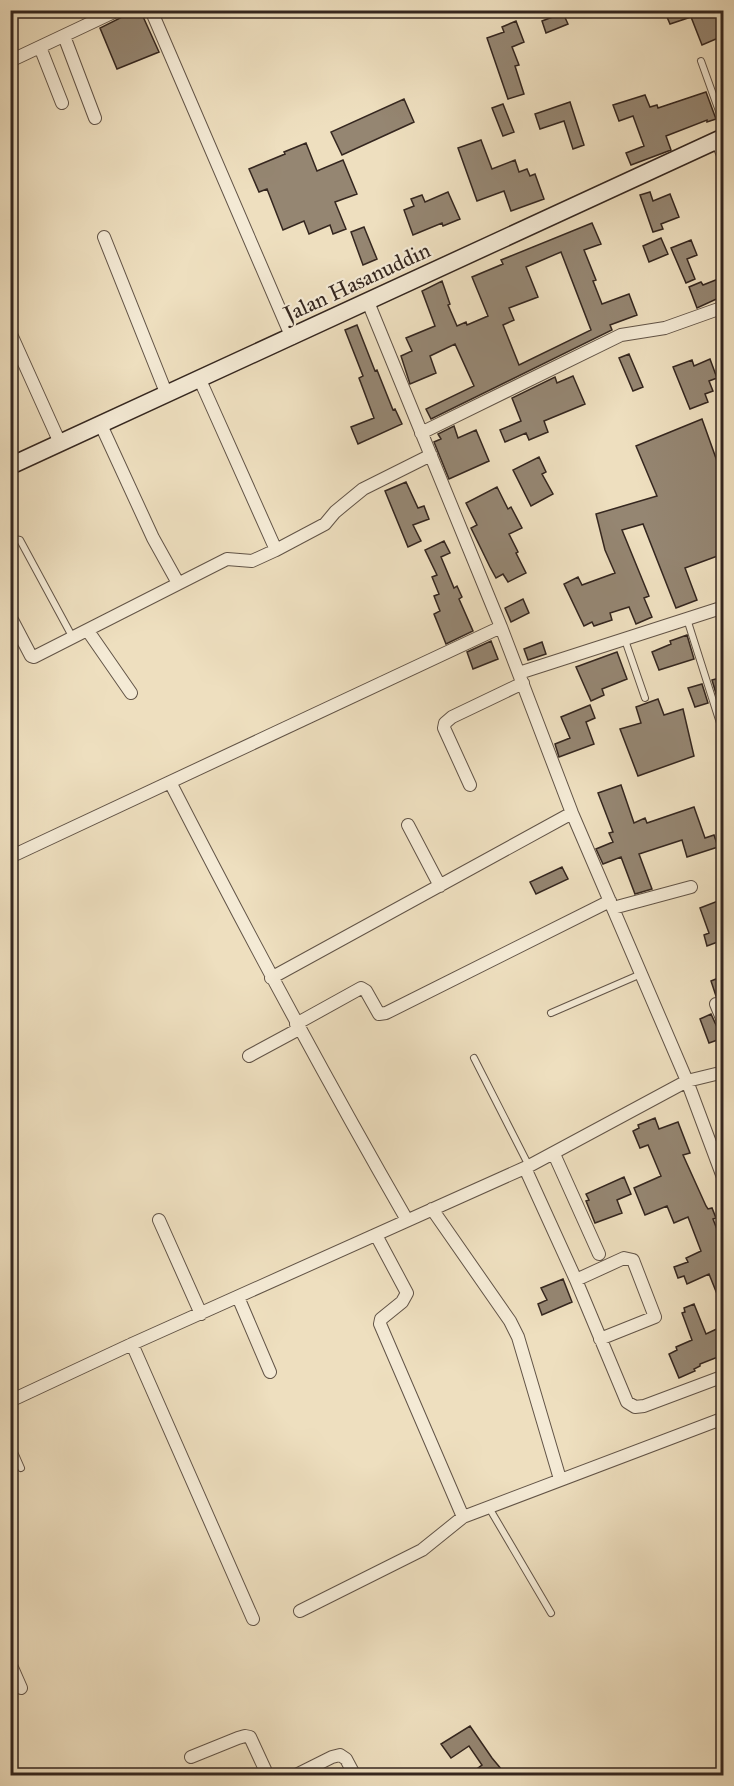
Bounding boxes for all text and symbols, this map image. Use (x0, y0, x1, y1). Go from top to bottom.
street label: Jalan Hasanuddin (278, 236, 435, 329)

